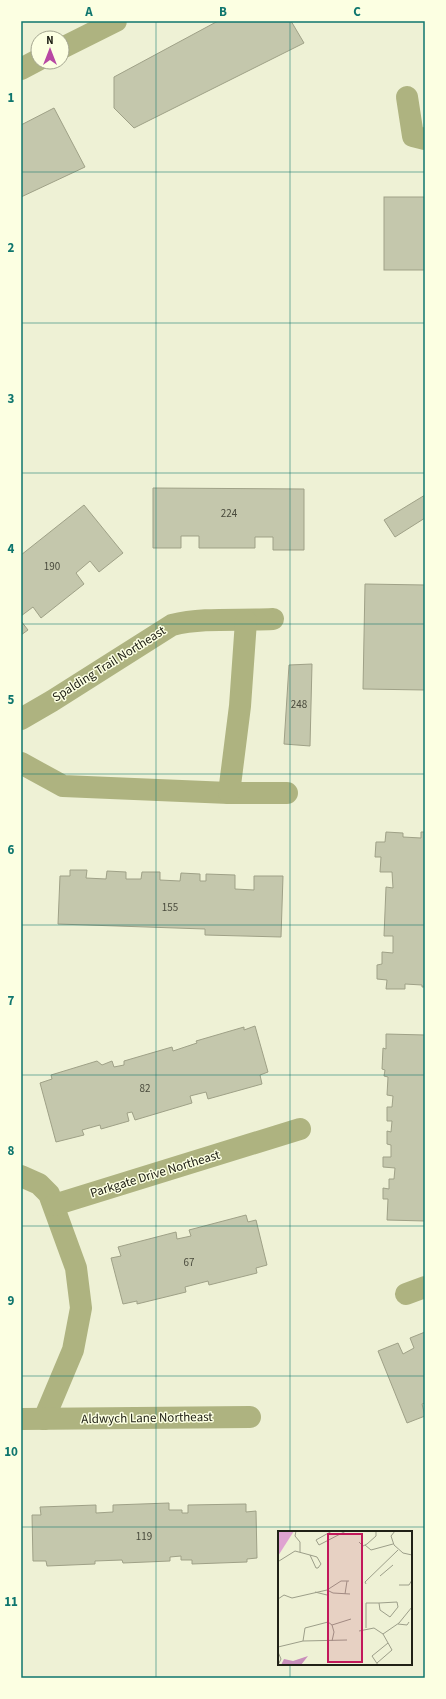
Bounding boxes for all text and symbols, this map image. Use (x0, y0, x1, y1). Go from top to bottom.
text: A (84, 3, 93, 21)
text: B (219, 3, 227, 21)
text: C (353, 3, 361, 21)
north arrow (30, 30, 70, 70)
text: N (46, 33, 54, 48)
text: 1 (8, 89, 15, 107)
text: 2 (8, 239, 15, 257)
text: 3 (8, 390, 15, 408)
house number: 224 (221, 506, 238, 521)
text: 4 (8, 540, 15, 558)
house number: 190 (44, 559, 60, 574)
street label: Spalding Trail Northeast (49, 621, 170, 706)
text: 5 (8, 691, 15, 709)
house number: 248 (291, 697, 308, 712)
text: 6 (8, 841, 15, 859)
house number: 155 (162, 900, 178, 915)
text: 7 (8, 992, 15, 1010)
house number: 82 (140, 1081, 150, 1096)
text: 8 (8, 1142, 15, 1160)
street label: Parkgate Drive Northeast (88, 1146, 223, 1202)
house number: 67 (184, 1255, 194, 1270)
text: 9 (8, 1292, 15, 1310)
street label: Aldwych Lane Northeast (81, 1408, 213, 1428)
text: 10 (4, 1443, 18, 1461)
house number: 119 (136, 1529, 152, 1544)
inset map (278, 1531, 412, 1665)
text: 11 (4, 1593, 18, 1611)

